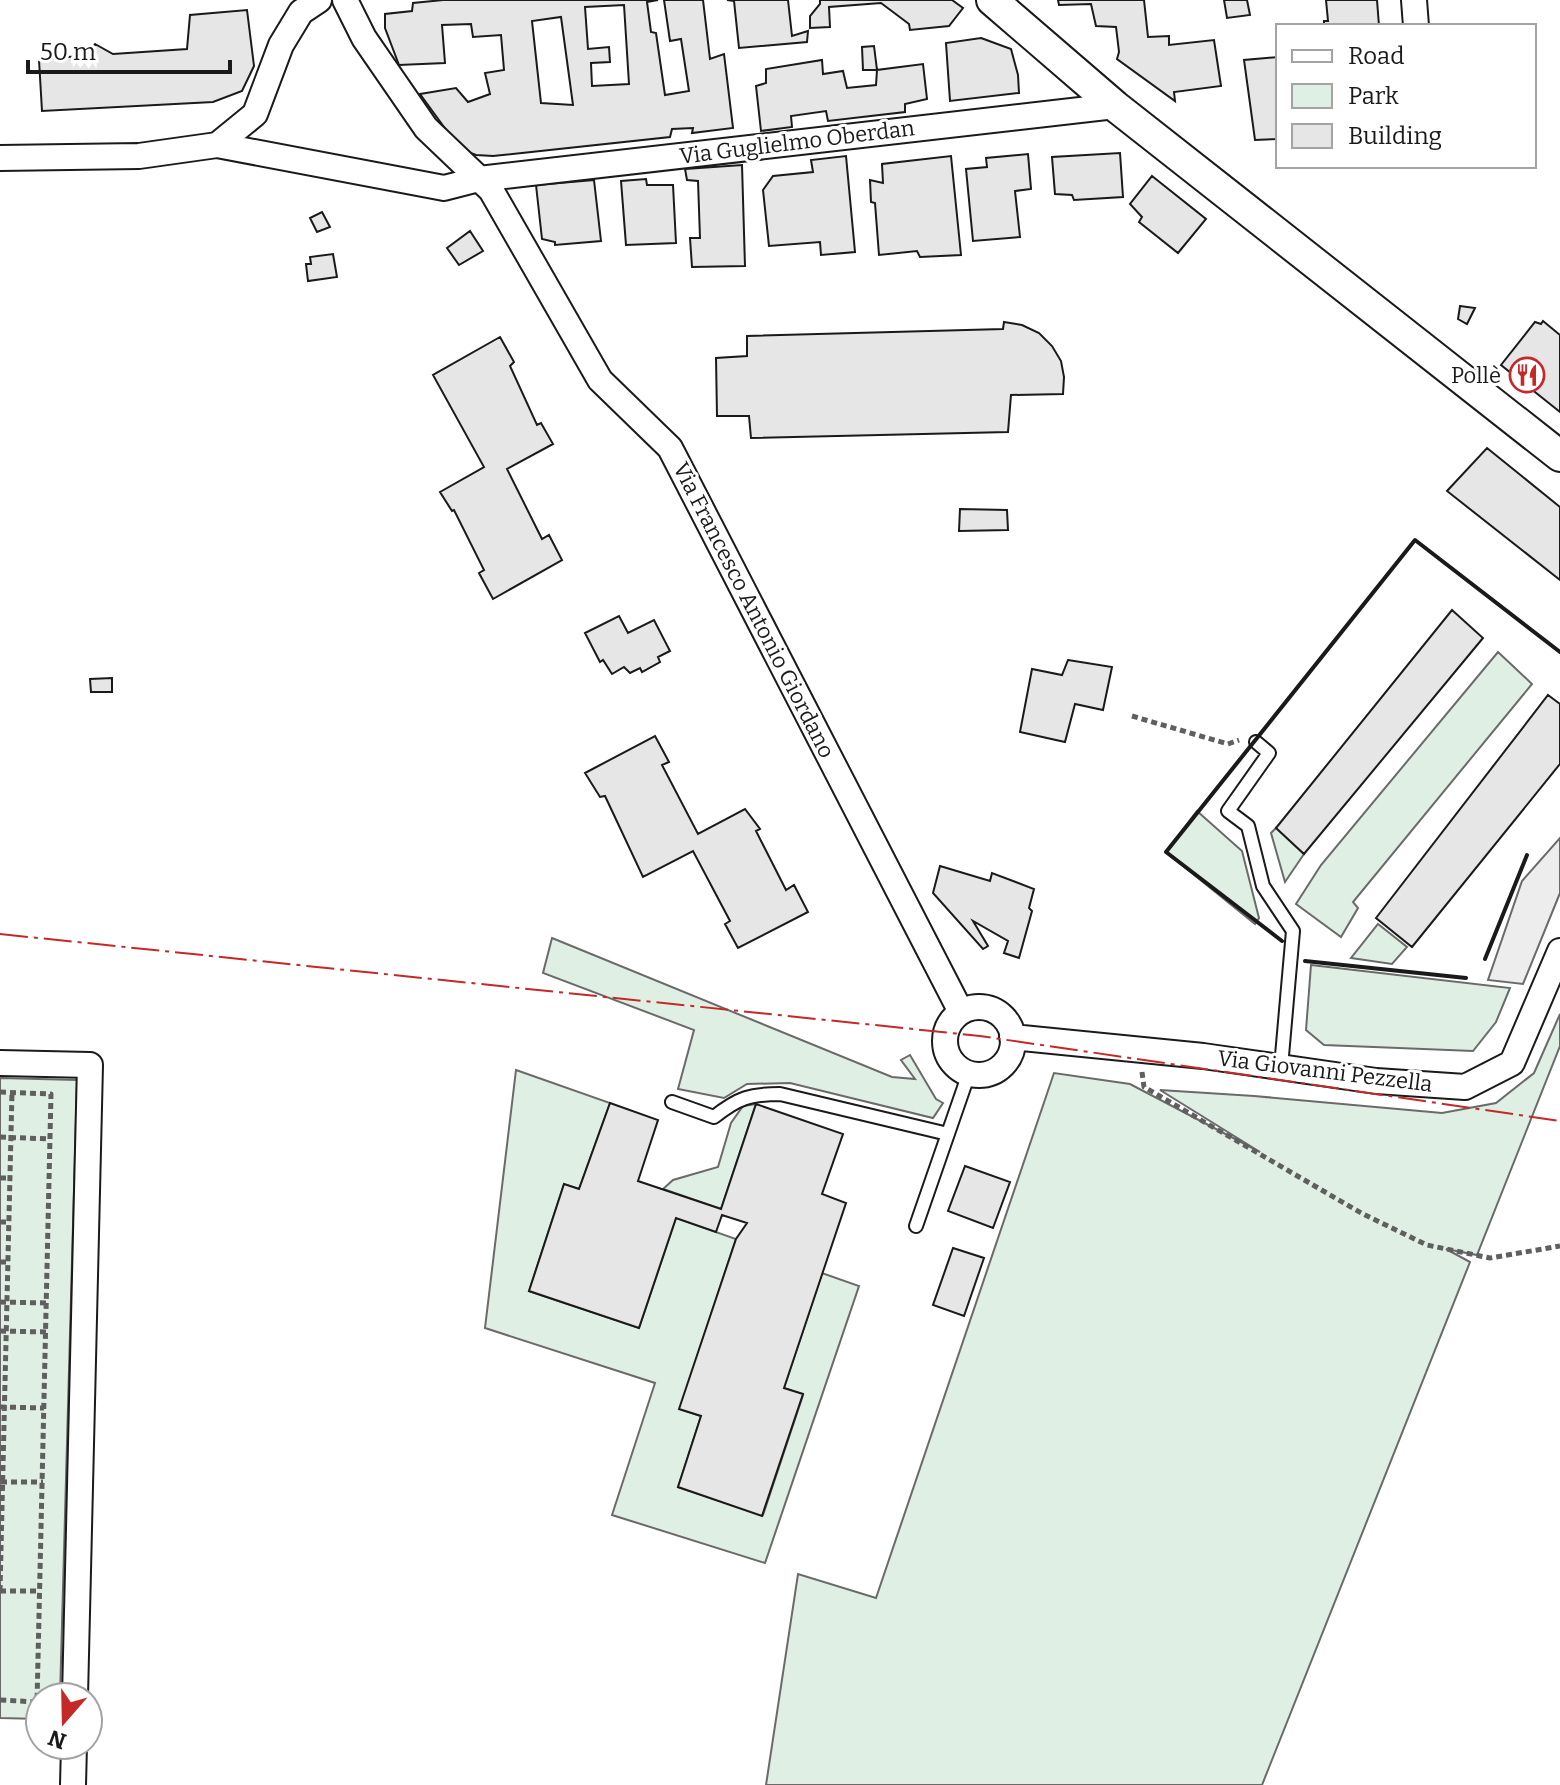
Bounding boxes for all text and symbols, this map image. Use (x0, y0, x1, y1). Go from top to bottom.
scale bar (28, 24, 230, 74)
legend (1276, 24, 1536, 168)
text: 50 m (40, 38, 96, 66)
text: Road (1348, 42, 1404, 70)
text: Park (1348, 82, 1399, 110)
street label: Via Guglielmo Oberdan (678, 114, 916, 170)
text: Building (1348, 122, 1442, 150)
restaurant icon: Pollè (1508, 356, 1546, 394)
place label: Pollè (1451, 362, 1501, 389)
street label: Via Francesco Antonio Giordano (667, 458, 841, 762)
street label: Via Giovanni Pezzella (1216, 1044, 1434, 1098)
north arrow (24, 1681, 104, 1761)
text: N (45, 1724, 70, 1755)

